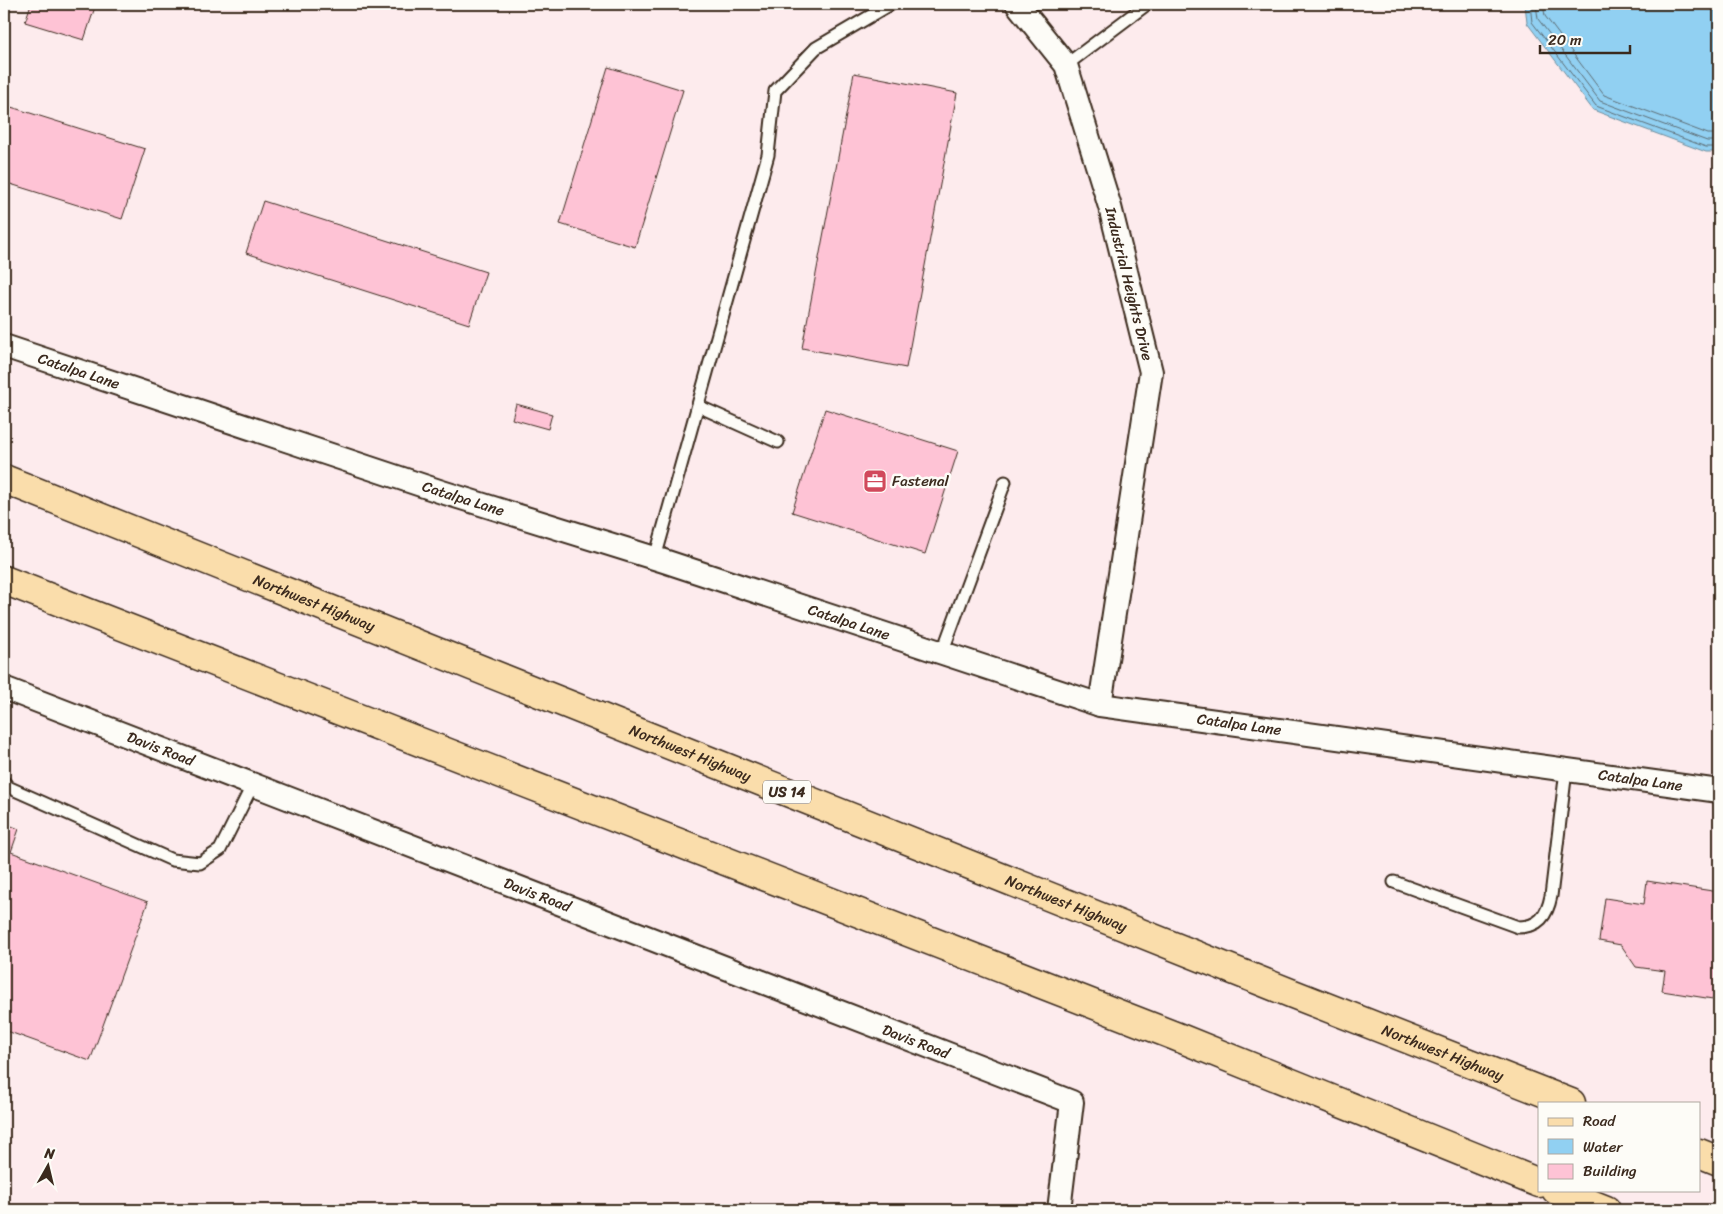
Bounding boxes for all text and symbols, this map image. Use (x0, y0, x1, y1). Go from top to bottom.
scale bar (1540, 22, 1630, 54)
text: 20 m (1548, 27, 1582, 53)
street label: Industrial Heights Drive (1097, 203, 1161, 364)
street label: Catalpa Lane (35, 345, 124, 397)
office icon: Fastenal (862, 468, 888, 494)
place label: Fastenal (892, 468, 950, 494)
street label: Catalpa Lane (419, 473, 508, 524)
street label: Northwest Highway (249, 567, 379, 639)
street label: Catalpa Lane (805, 596, 894, 648)
street label: Catalpa Lane (1195, 706, 1283, 743)
street label: Northwest Highway (625, 717, 755, 789)
street label: Davis Road (123, 724, 199, 774)
street label: Catalpa Lane (1597, 761, 1685, 799)
road number: US 14 (763, 780, 811, 804)
street label: Northwest Highway (1001, 867, 1131, 940)
street label: Davis Road (500, 870, 576, 920)
street label: Davis Road (878, 1017, 954, 1067)
street label: Northwest Highway (1378, 1017, 1508, 1089)
legend (1538, 1102, 1700, 1192)
text: Road (1583, 1108, 1616, 1134)
text: Water (1583, 1134, 1623, 1160)
text: N (42, 1140, 57, 1167)
north arrow (22, 1142, 72, 1192)
text: Building (1583, 1158, 1637, 1184)

